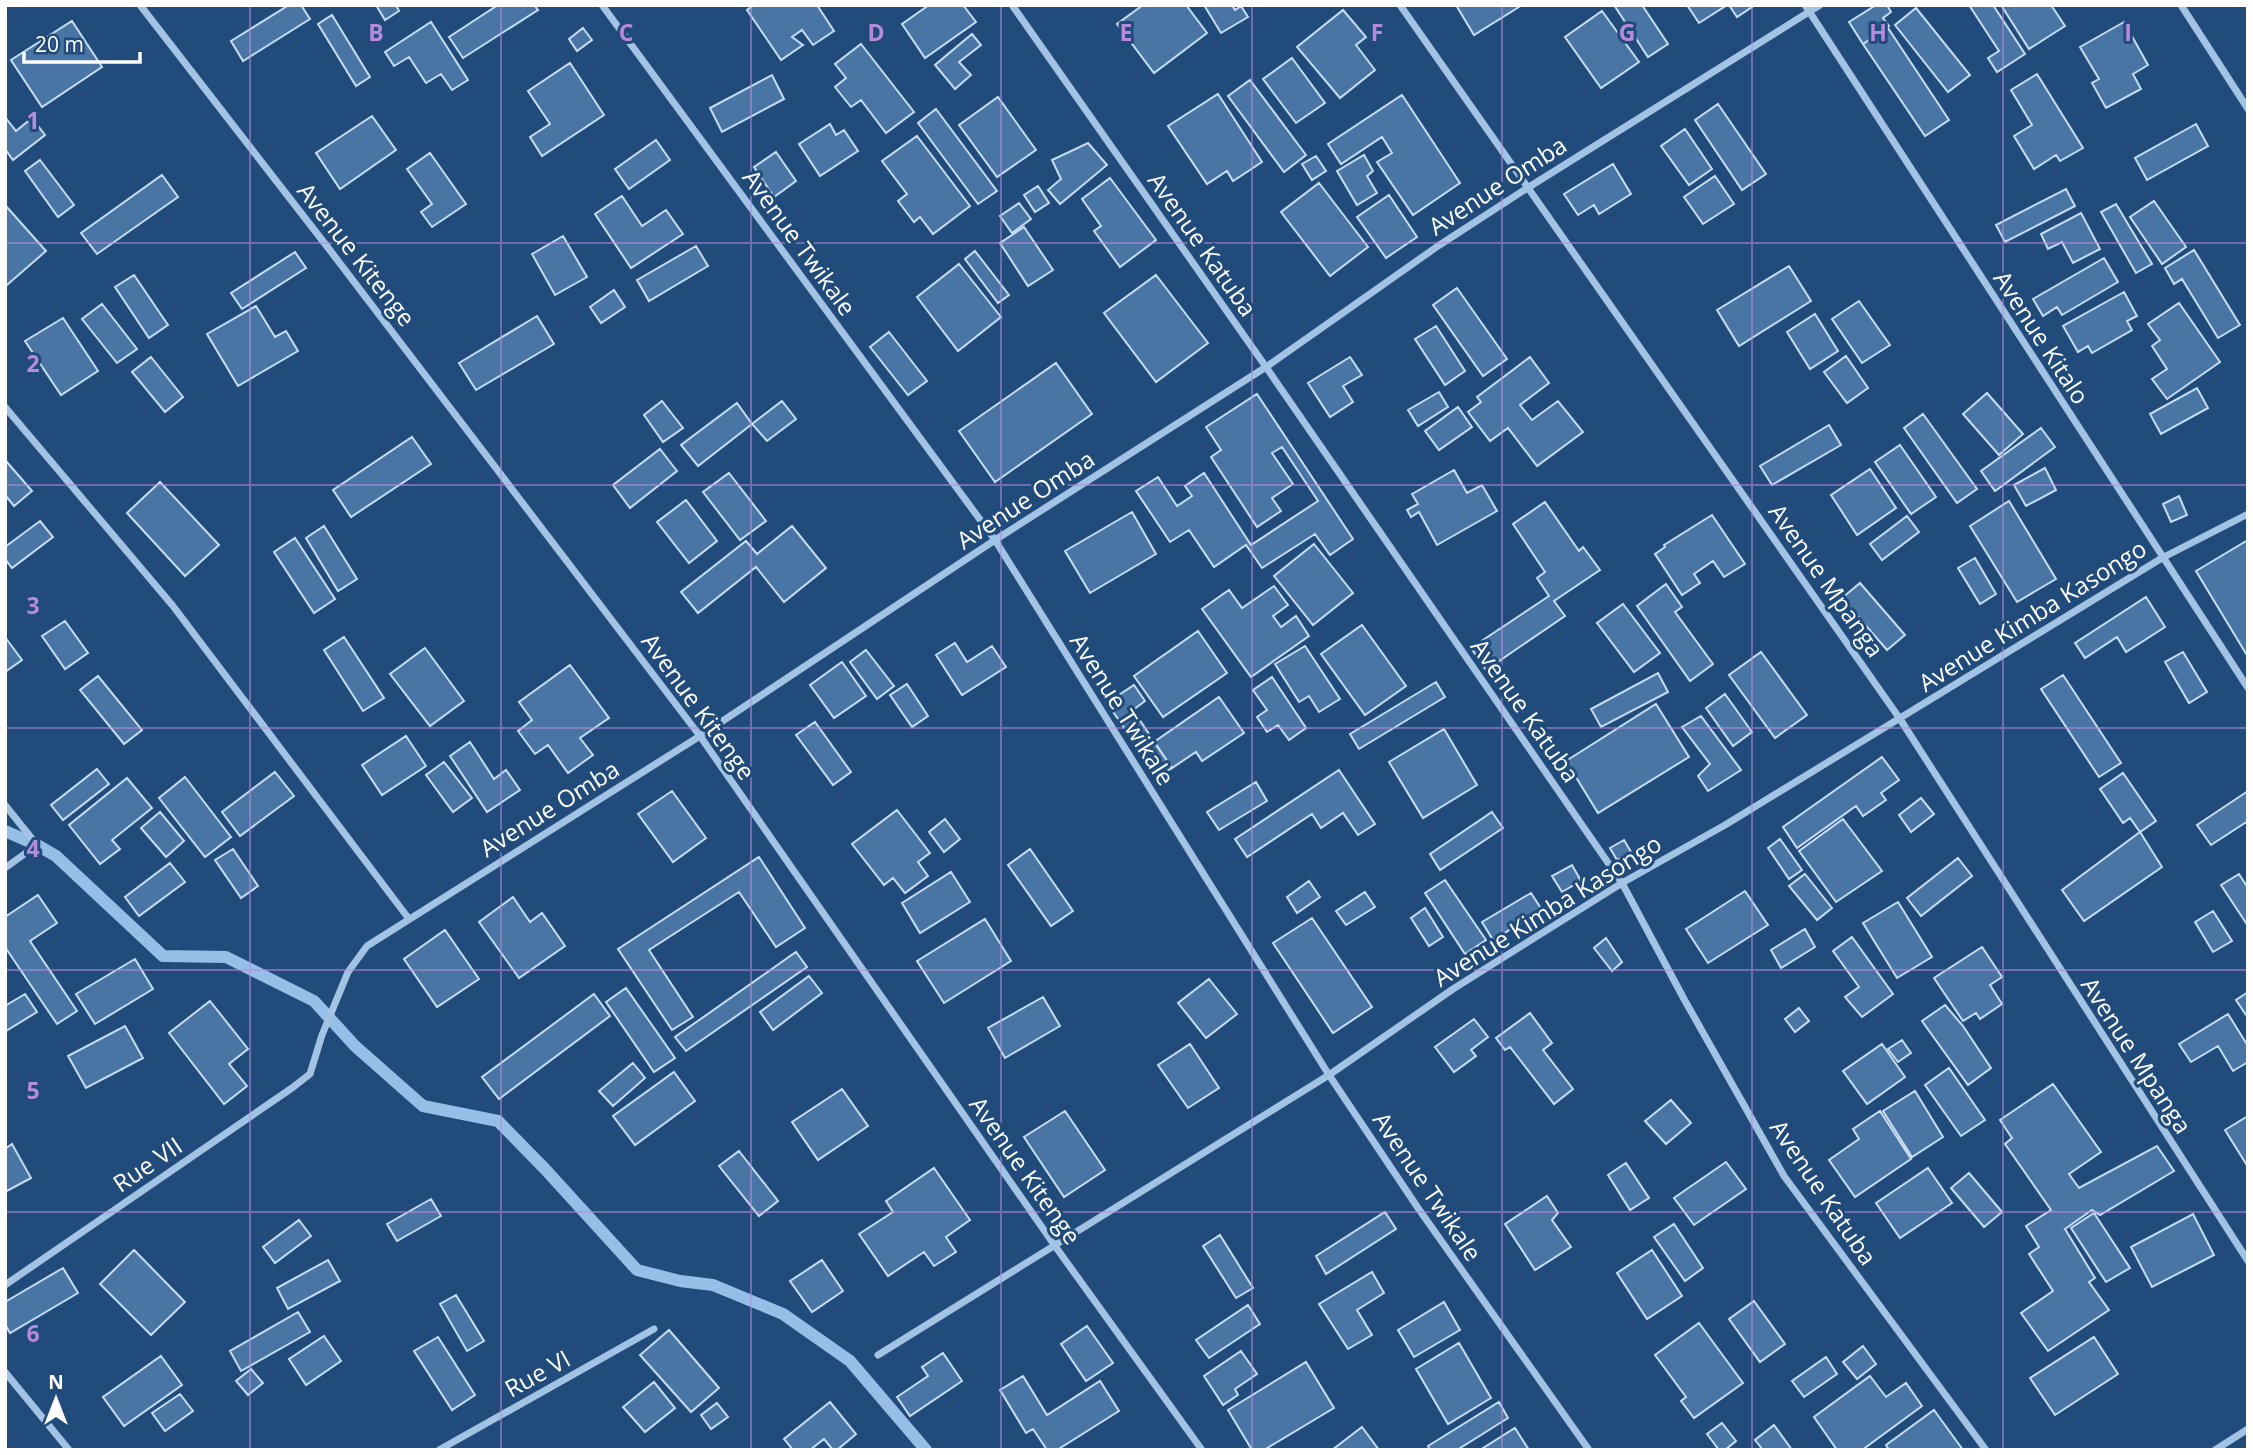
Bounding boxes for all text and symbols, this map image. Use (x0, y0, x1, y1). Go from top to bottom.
text: B (368, 16, 384, 48)
text: C (619, 16, 633, 48)
text: D (867, 16, 885, 48)
text: E (1120, 16, 1132, 48)
text: F (1371, 16, 1383, 48)
text: G (1619, 16, 1635, 48)
text: H (1869, 16, 1887, 48)
text: I (2124, 16, 2132, 48)
scale bar (24, 21, 140, 65)
text: 20 m (35, 30, 84, 58)
text: 1 (26, 104, 40, 136)
street label: Avenue Omba (1421, 128, 1573, 242)
street label: Avenue Twikale (736, 162, 864, 322)
street label: Avenue Katuba (1141, 165, 1265, 323)
street label: Avenue Kitenge (290, 175, 424, 333)
street label: Avenue Kitalo (1987, 264, 2097, 410)
text: 2 (26, 347, 40, 379)
street label: Avenue Omba (949, 442, 1101, 556)
street label: Avenue Mpanga (1762, 497, 1892, 663)
street label: Avenue Kimba Kasongo (1912, 531, 2152, 699)
text: 3 (26, 589, 40, 621)
street label: Avenue Kitenge (635, 626, 763, 786)
street label: Avenue Twikale (1063, 627, 1183, 791)
street label: Avenue Katuba (1464, 631, 1588, 789)
street label: Avenue Omba (473, 752, 625, 864)
street label: Avenue Kimba Kasongo (1427, 826, 1667, 994)
text: 4 (26, 832, 40, 864)
street label: Avenue Mpanga (2074, 970, 2200, 1140)
text: 5 (26, 1074, 40, 1106)
street label: Avenue Kitenge (963, 1089, 1089, 1251)
street label: Avenue Twikale (1366, 1105, 1490, 1267)
street label: Avenue Katuba (1763, 1113, 1885, 1271)
street label: Rue VII (106, 1129, 188, 1199)
text: 6 (26, 1317, 40, 1349)
street label: Rue VI (498, 1342, 576, 1404)
north arrow (21, 1364, 91, 1434)
text: N (48, 1369, 64, 1395)

